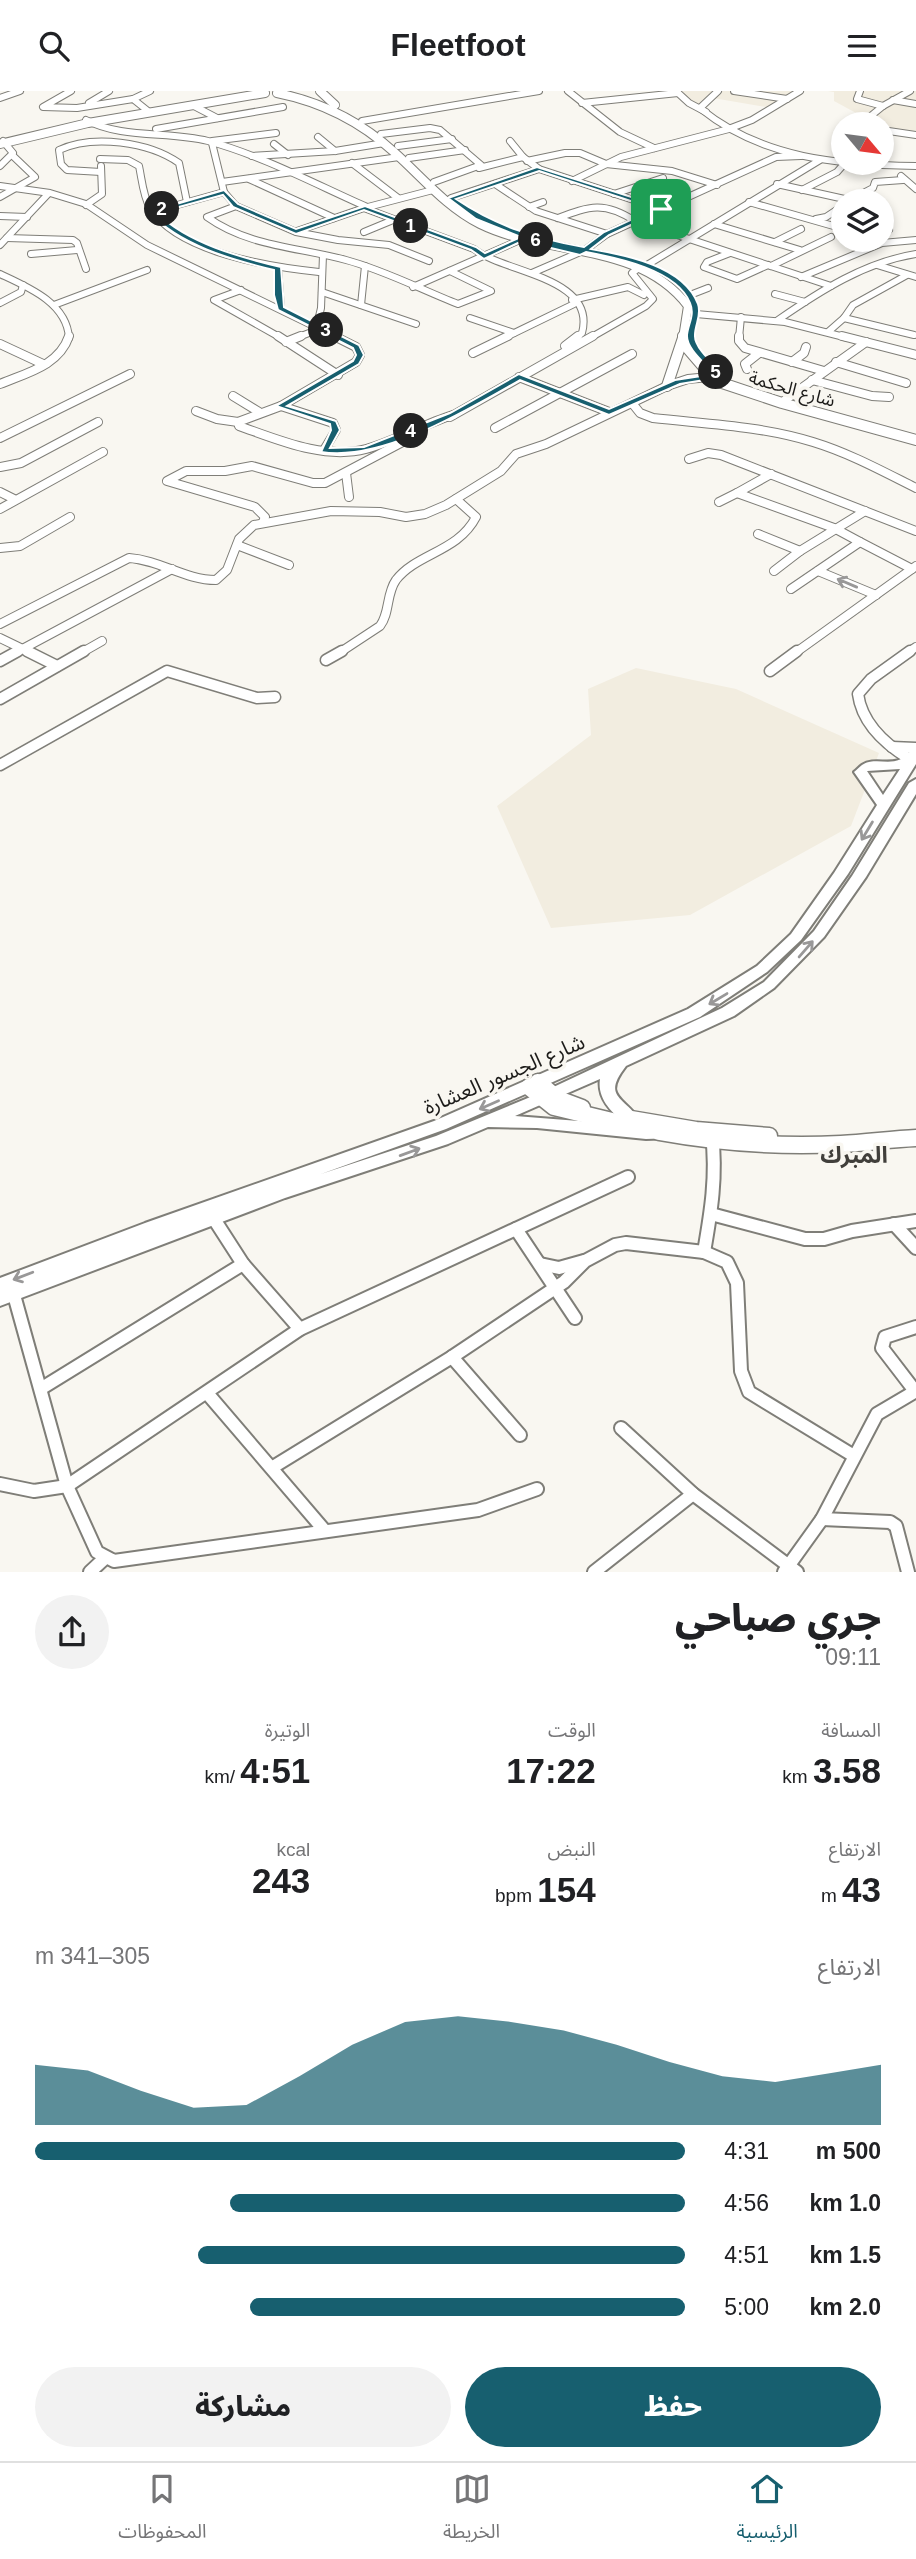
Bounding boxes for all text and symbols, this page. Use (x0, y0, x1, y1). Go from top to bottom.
icon: search (35, 27, 73, 65)
text: Fleetfoot (390, 27, 526, 63)
icon: menu (843, 27, 881, 65)
north arrow (831, 112, 894, 175)
map controls (831, 112, 894, 252)
pin (631, 179, 691, 239)
button: layers (831, 189, 894, 252)
icon: arrive (642, 190, 680, 228)
pin: 2 (144, 191, 180, 227)
text: 2 (156, 198, 167, 219)
pin: 1 (394, 209, 428, 243)
text: 1 (405, 215, 416, 236)
pin: 6 (518, 223, 554, 257)
text: 6 (530, 229, 541, 250)
pin: 3 (308, 313, 344, 347)
text: 3 (320, 319, 331, 340)
pin: 5 (698, 355, 734, 389)
text: 5 (710, 361, 721, 382)
street label: شارع الحكمة (745, 367, 837, 415)
pin: 4 (394, 413, 428, 449)
text: 4 (405, 420, 416, 441)
one-way arrow (837, 576, 858, 589)
one-way arrow (860, 821, 874, 841)
one-way arrow (798, 940, 814, 958)
one-way arrow (708, 992, 728, 1006)
street label: شارع الجسور العشارة (420, 1030, 590, 1122)
one-way arrow (479, 1099, 500, 1112)
district label: المبرك (820, 1142, 888, 1169)
one-way arrow (399, 1145, 421, 1158)
one-way arrow (13, 1271, 34, 1284)
button: share (35, 1595, 109, 1669)
text: جري صباحي (675, 1597, 881, 1639)
text: 09:11 (825, 1644, 881, 1670)
text: الوتيرة (265, 1720, 310, 1741)
text: الوقت (548, 1720, 596, 1741)
text: المسافة (821, 1720, 881, 1741)
text: 4:51 (240, 1751, 310, 1790)
text: 17:22 (506, 1751, 596, 1790)
text: 3.58 (813, 1751, 881, 1790)
text: /km (204, 1766, 240, 1787)
text: km (782, 1766, 813, 1787)
text: kcal (277, 1839, 310, 1860)
text: النبض (547, 1839, 596, 1860)
text: الارتفاع (829, 1839, 881, 1860)
text: 243 (252, 1861, 310, 1900)
text: 154 (537, 1870, 596, 1909)
text: 43 (842, 1870, 881, 1909)
text: bpm (495, 1885, 537, 1906)
text: m (821, 1885, 842, 1906)
text: 305–341 m (35, 1943, 150, 1969)
text: الارتفاع (818, 1954, 881, 1980)
text: 4:31 (724, 2138, 769, 2164)
text: 500 m (816, 2138, 881, 2164)
text: 4:56 (724, 2190, 769, 2216)
text: 1.0 km (809, 2190, 881, 2216)
text: 4:51 (724, 2242, 769, 2268)
text: 1.5 km (809, 2242, 881, 2268)
text: 5:00 (724, 2294, 769, 2320)
text: 2.0 km (809, 2294, 881, 2320)
button: مشاركة (35, 2367, 451, 2447)
button: حفظ (465, 2367, 881, 2447)
tab: المحفوظات (118, 2470, 206, 2552)
tab: الخريطة (443, 2470, 500, 2552)
tab: الرئيسية (737, 2470, 798, 2552)

